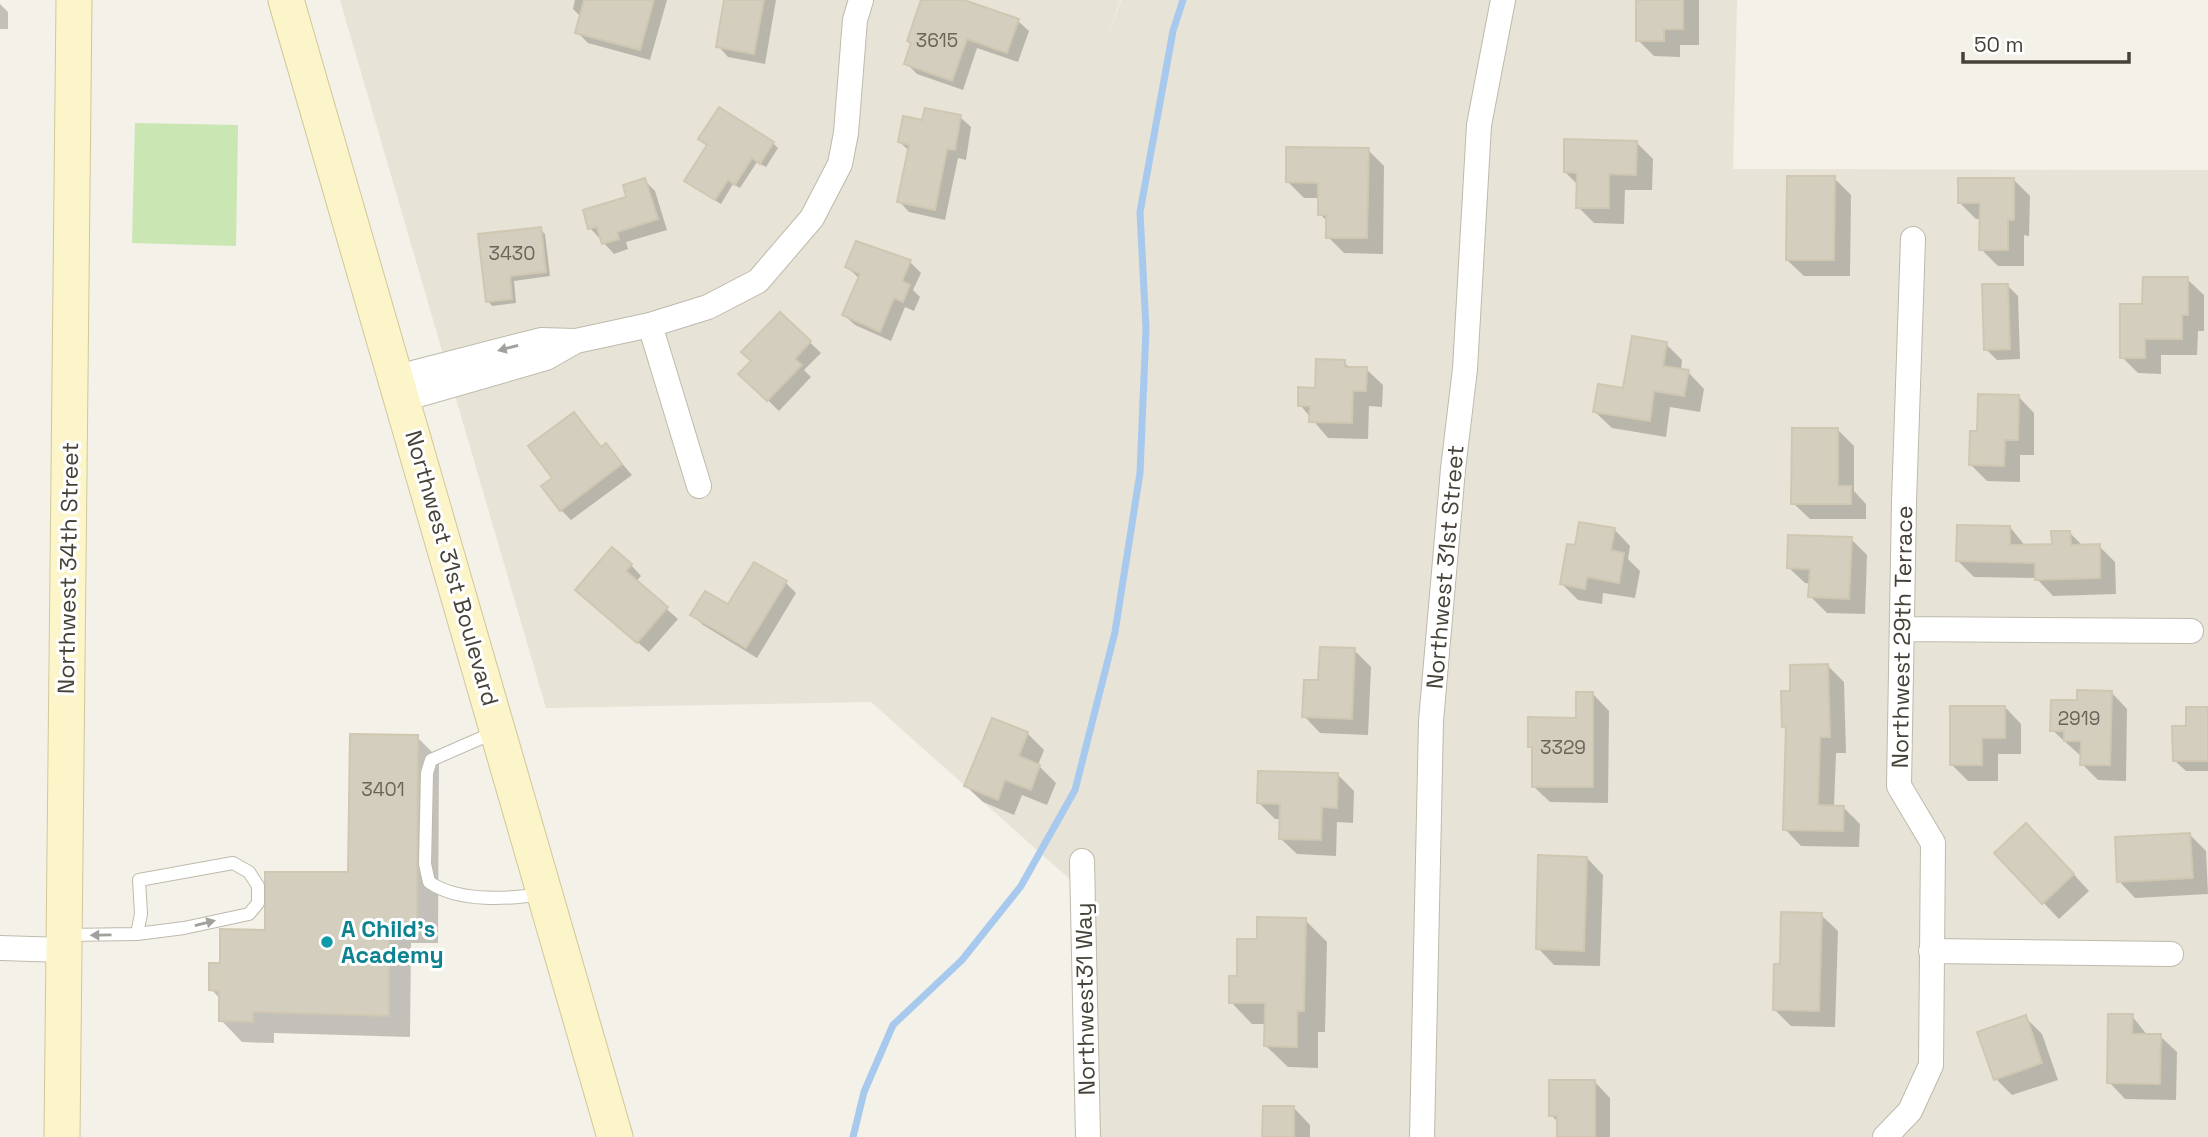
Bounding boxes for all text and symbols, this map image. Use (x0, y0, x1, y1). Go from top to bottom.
scale bar (1963, 21, 2129, 65)
house number: 3615 (916, 28, 958, 53)
text: 50 m (1974, 31, 2024, 58)
house number: 3430 (488, 241, 536, 266)
one-way arrow (498, 344, 519, 354)
street label: Northwest 31st Boulevard (398, 427, 506, 709)
street label: Northwest 34th Street (51, 442, 85, 694)
street label: Northwest 31st Street (1419, 444, 1471, 690)
street label: Northwest 29th Terrace (1885, 505, 1919, 769)
house number: 2919 (2058, 706, 2100, 731)
house number: 3329 (1540, 735, 1586, 760)
house number: 3401 (361, 777, 405, 802)
street label: Northwest31 Way (1068, 902, 1102, 1096)
place label: A Child's Academy (341, 914, 444, 970)
one-way arrow (194, 917, 216, 928)
one-way arrow (89, 929, 111, 940)
marker: A Child's Academy (319, 934, 335, 950)

